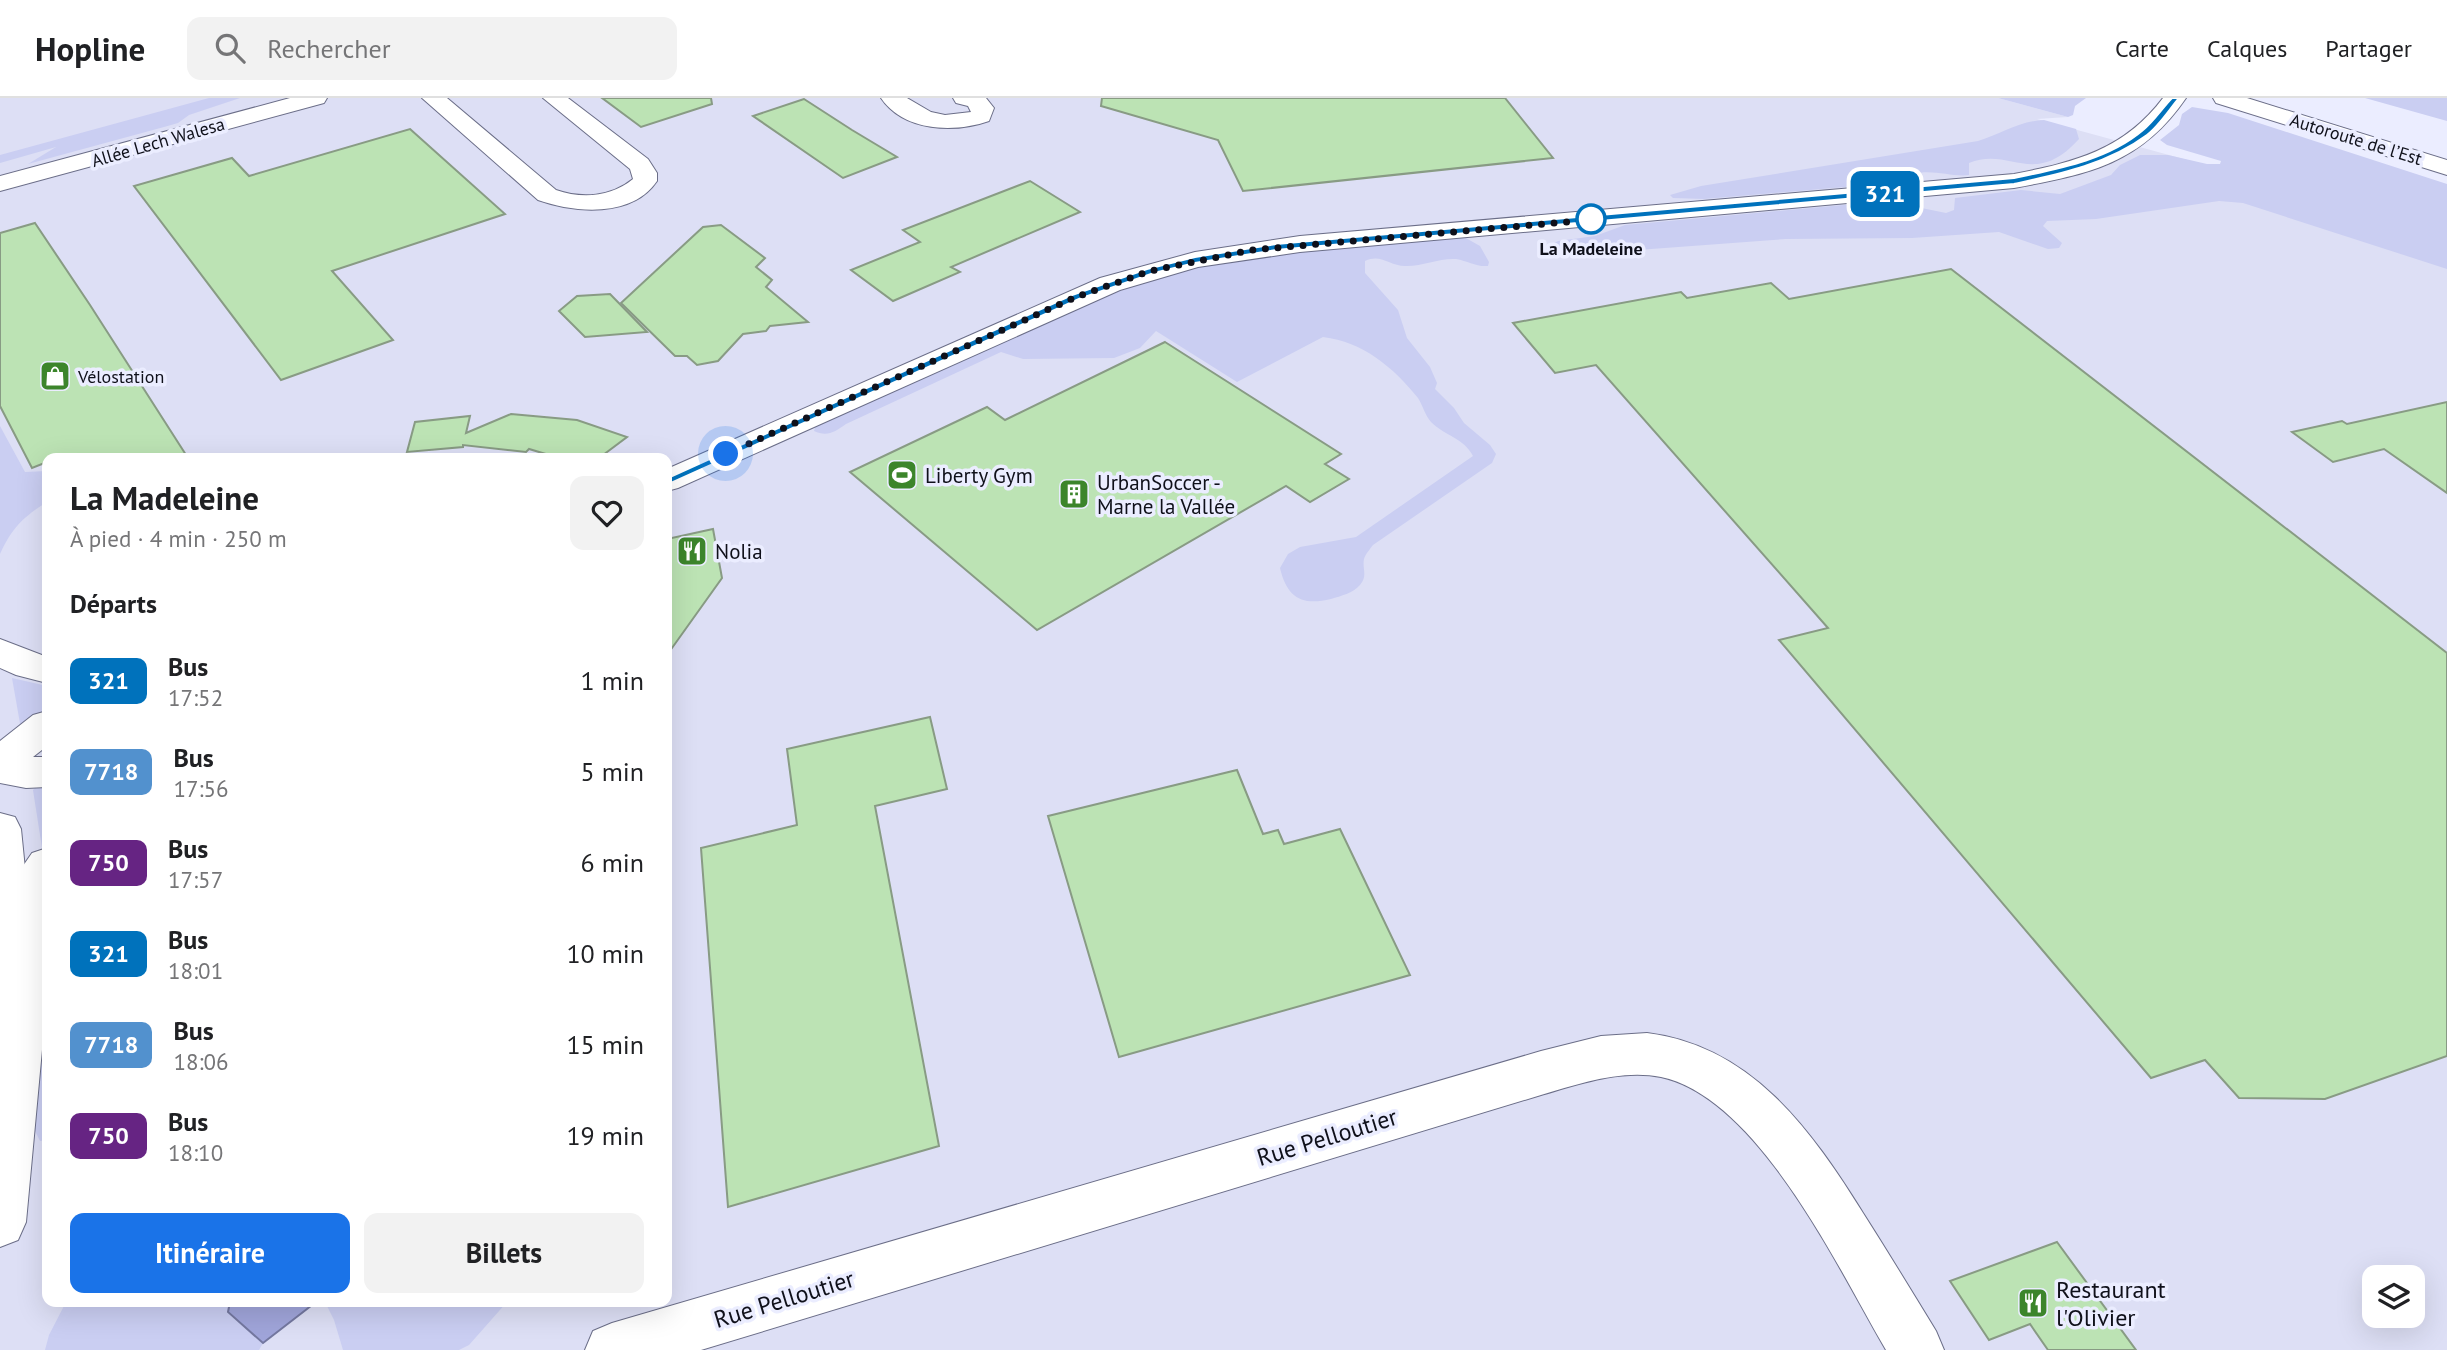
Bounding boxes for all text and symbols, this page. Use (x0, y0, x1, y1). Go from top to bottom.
search box (187, 17, 677, 80)
text: Hopline (35, 27, 145, 70)
icon: search (211, 29, 249, 67)
text: Rechercher (267, 32, 391, 65)
text: Carte (2115, 33, 2169, 64)
text: Calques (2207, 33, 2287, 64)
text: Partager (2325, 33, 2412, 64)
street label: Autoroute de l’Est (2287, 108, 2425, 170)
street label: Allée Lech Walesa (89, 112, 227, 172)
line badge: 321 (1845, 171, 1925, 217)
text: 321 (1865, 178, 1905, 209)
marker: La Madeleine (1576, 204, 1606, 234)
place label: La Madeleine (1539, 237, 1643, 260)
shop icon: Vélostation (38, 359, 72, 393)
place label: Vélostation (77, 365, 164, 388)
your location (708, 436, 743, 471)
sports icon: Liberty Gym (885, 458, 919, 492)
place label: Liberty Gym (925, 462, 1033, 489)
place label: UrbanSoccer - Marne la Vallée (1097, 469, 1235, 520)
text: La Madeleine (70, 476, 259, 519)
button: heart (570, 476, 644, 550)
building icon: UrbanSoccer - Marne la Vallée (1057, 477, 1091, 511)
text: À pied · 4 min · 250 m (70, 524, 287, 553)
restaurant icon: Nolia (675, 534, 709, 568)
place label: Nolia (715, 538, 763, 565)
text: Départs (70, 587, 157, 620)
text: Bus (168, 650, 208, 683)
text: 1 min (581, 664, 644, 697)
text: 321 (88, 665, 129, 696)
text: 17:52 (168, 683, 223, 712)
text: Bus (173, 741, 214, 774)
text: 5 min (581, 755, 644, 788)
text: 7718 (84, 756, 138, 787)
text: 17:56 (173, 774, 229, 803)
text: Bus (168, 832, 208, 865)
text: 6 min (581, 846, 644, 879)
text: 750 (88, 847, 129, 878)
text: 17:57 (168, 865, 223, 894)
text: Bus (168, 923, 208, 956)
text: 10 min (566, 937, 644, 970)
text: 321 (88, 938, 129, 969)
text: 18:01 (168, 956, 223, 985)
text: Bus (173, 1014, 214, 1047)
text: 15 min (566, 1028, 644, 1061)
text: 7718 (84, 1029, 138, 1060)
text: 18:06 (173, 1047, 229, 1076)
street label: Rue Pelloutier (1253, 1101, 1401, 1173)
text: Bus (168, 1105, 208, 1138)
text: 19 min (566, 1119, 644, 1152)
text: 750 (88, 1120, 129, 1151)
text: 18:10 (168, 1138, 223, 1167)
button: Itinéraire (70, 1213, 350, 1293)
button: Billets (364, 1213, 644, 1293)
street label: Rue Pelloutier (710, 1263, 858, 1335)
map controls (2362, 1265, 2425, 1328)
button: layers (2362, 1265, 2425, 1328)
place label: Restaurant l'Olivier (2056, 1274, 2166, 1333)
restaurant icon: Restaurant l'Olivier (2016, 1286, 2050, 1320)

